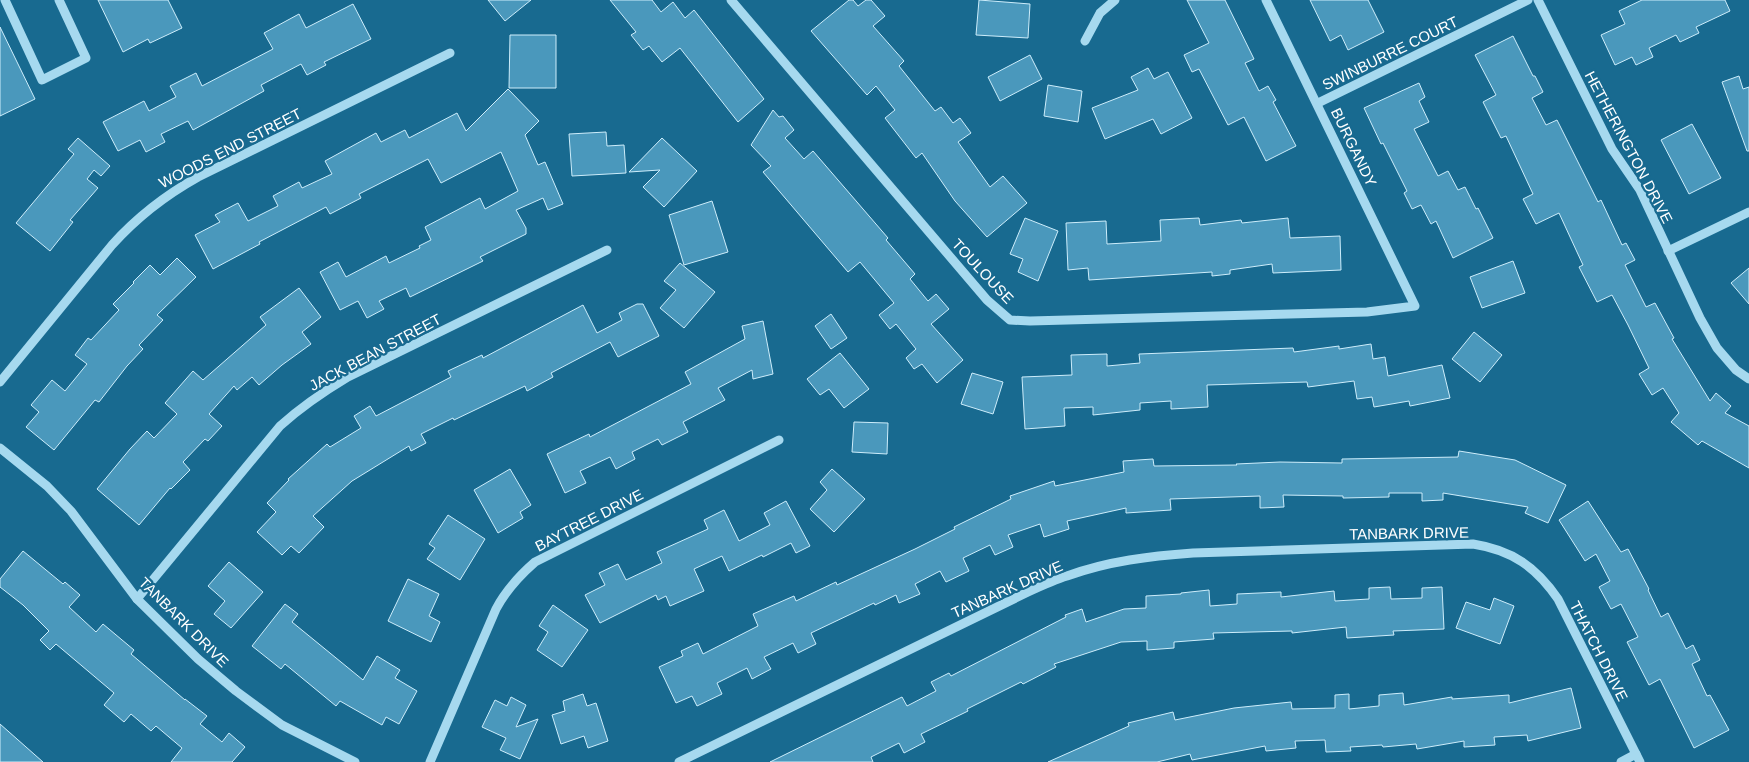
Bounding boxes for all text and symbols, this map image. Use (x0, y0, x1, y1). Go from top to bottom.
street label: SWINBURRE COURT (1319, 13, 1461, 93)
street label: HETHERINGTON DRIVE (1582, 68, 1676, 226)
street label: WOODS END STREET (156, 105, 304, 191)
street label: BURGANDY (1328, 105, 1380, 189)
street label: TOULOUSE (949, 235, 1017, 307)
street label: JACK BEAN STREET (306, 310, 444, 394)
street label: BAYTREE DRIVE (532, 485, 646, 555)
street label: TANBARK DRIVE (1349, 523, 1469, 543)
street label: TANBARK DRIVE (949, 557, 1065, 621)
street label: TANBARK DRIVE (136, 574, 232, 670)
street label: THATCH DRIVE (1567, 598, 1631, 704)

